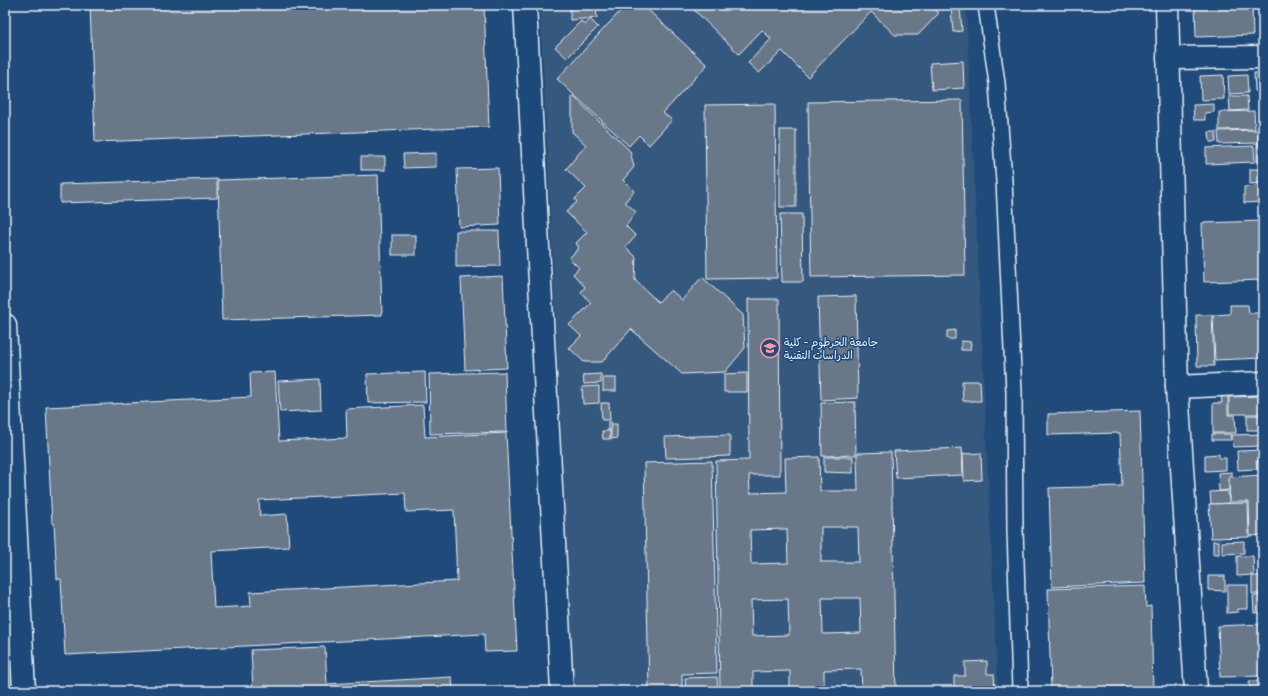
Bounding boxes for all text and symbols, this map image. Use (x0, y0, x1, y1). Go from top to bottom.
place label: جامعة الخرطوم - كلية الدراسات التقنية (784, 336, 878, 362)
school or university icon: جامعة الخرطوم - كلية الدراسات التقنية (759, 337, 781, 359)

